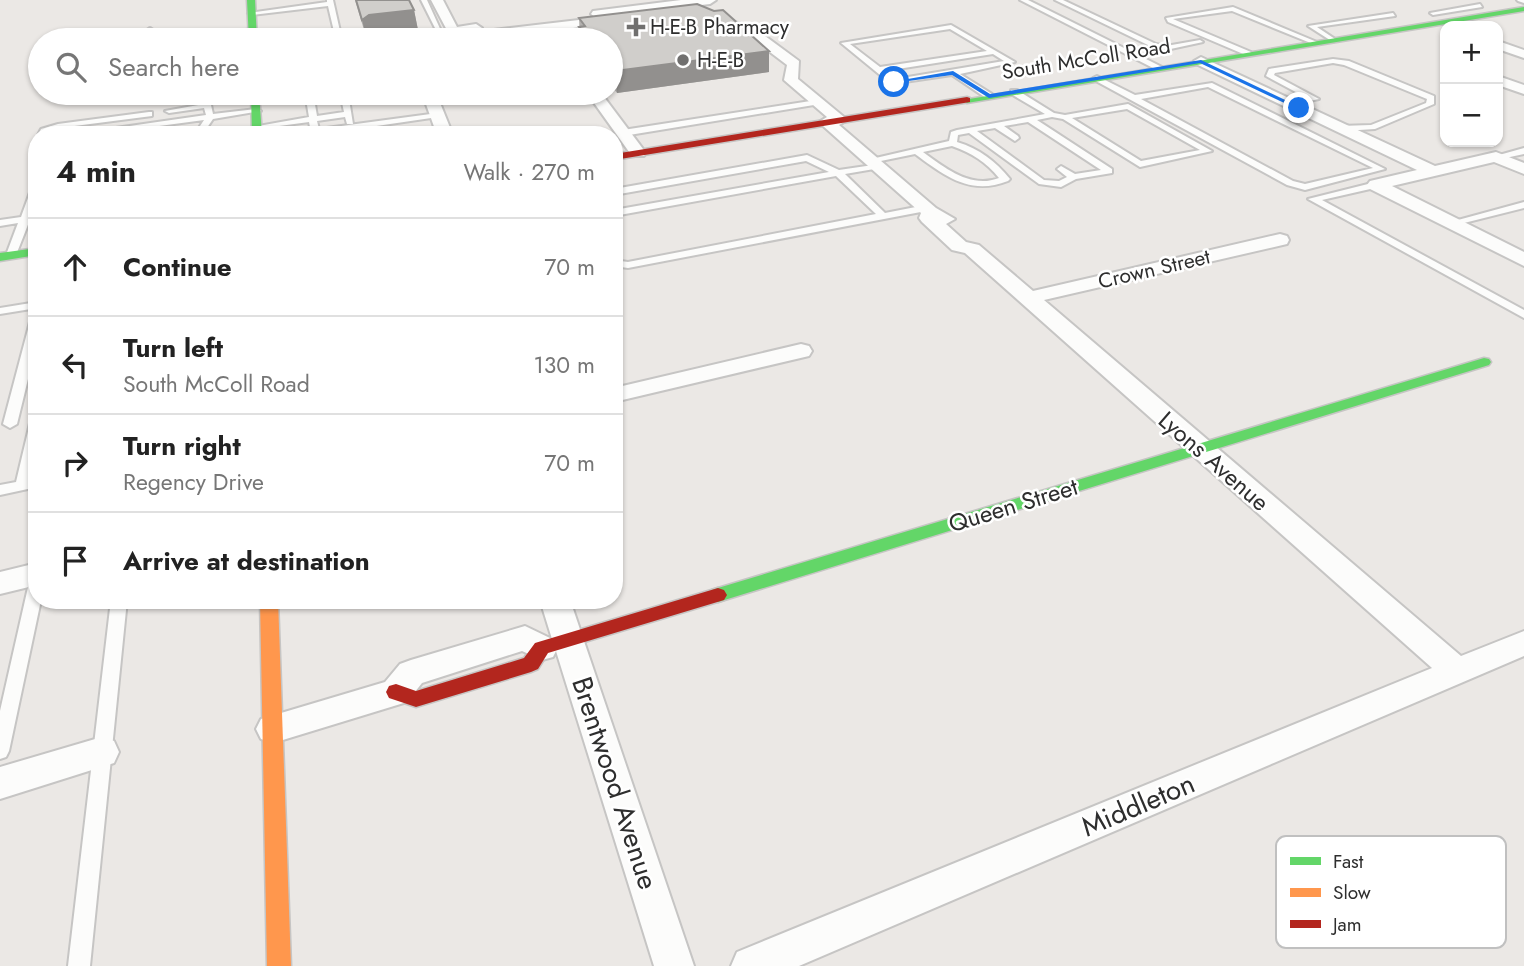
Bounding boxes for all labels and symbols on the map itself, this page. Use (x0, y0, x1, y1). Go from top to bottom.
place label: H-E-B Pharmacy (650, 12, 790, 42)
marker: H-E-B Pharmacy (628, 19, 644, 35)
street label: South McColl Road (999, 31, 1173, 87)
place label: H-E-B (697, 45, 744, 75)
marker: H-E-B (675, 52, 691, 68)
route start (878, 66, 909, 97)
route end (1283, 92, 1314, 123)
street label: Crown Street (1095, 242, 1213, 296)
street label: Lyons Avenue (1151, 403, 1277, 519)
street label: Queen Street (944, 469, 1082, 541)
street label: Brentwood Avenue (561, 671, 669, 895)
street label: Middleton (1075, 763, 1201, 847)
legend (1276, 836, 1506, 948)
text: Fast (1333, 848, 1364, 875)
text: Slow (1333, 879, 1371, 906)
text: Jam (1330, 911, 1362, 938)

